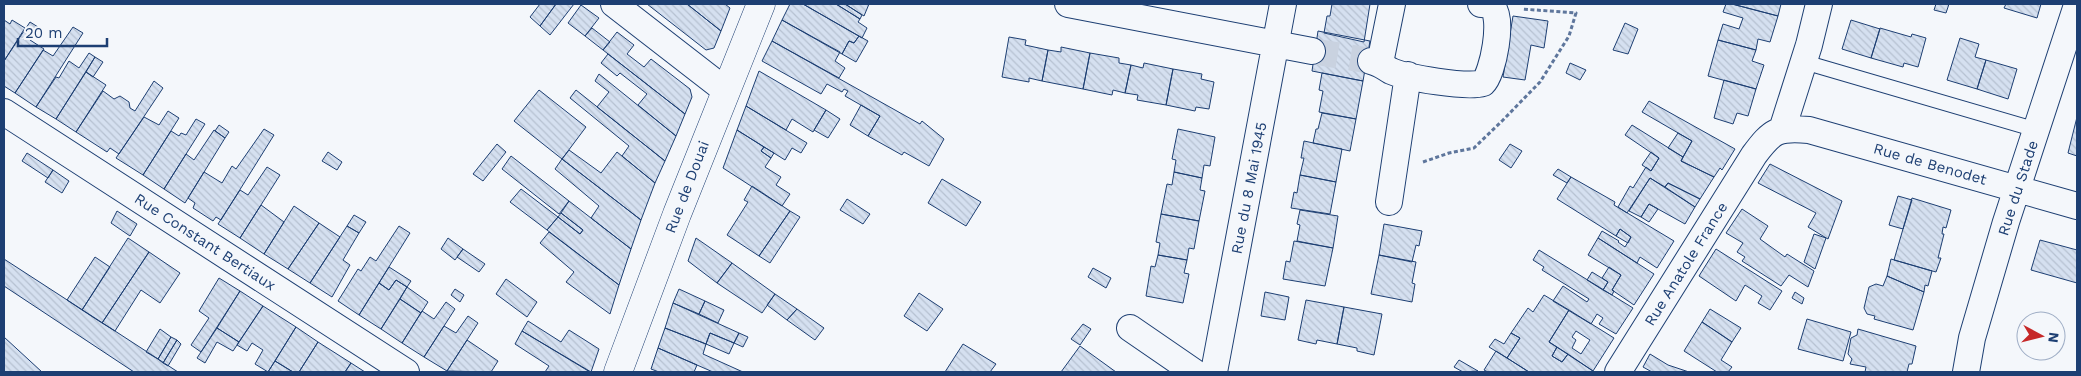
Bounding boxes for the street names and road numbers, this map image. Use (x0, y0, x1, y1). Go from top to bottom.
street label: Rue du 8 Mai 1945 (1227, 121, 1271, 255)
street label: Rue de Douai (661, 138, 713, 236)
street label: Rue du Stade (1994, 138, 2042, 238)
street label: Rue de Benodet (1871, 139, 1989, 189)
street label: Rue Constant Bertiaux (131, 190, 279, 294)
street label: Rue Anatole France (1641, 199, 1731, 329)

